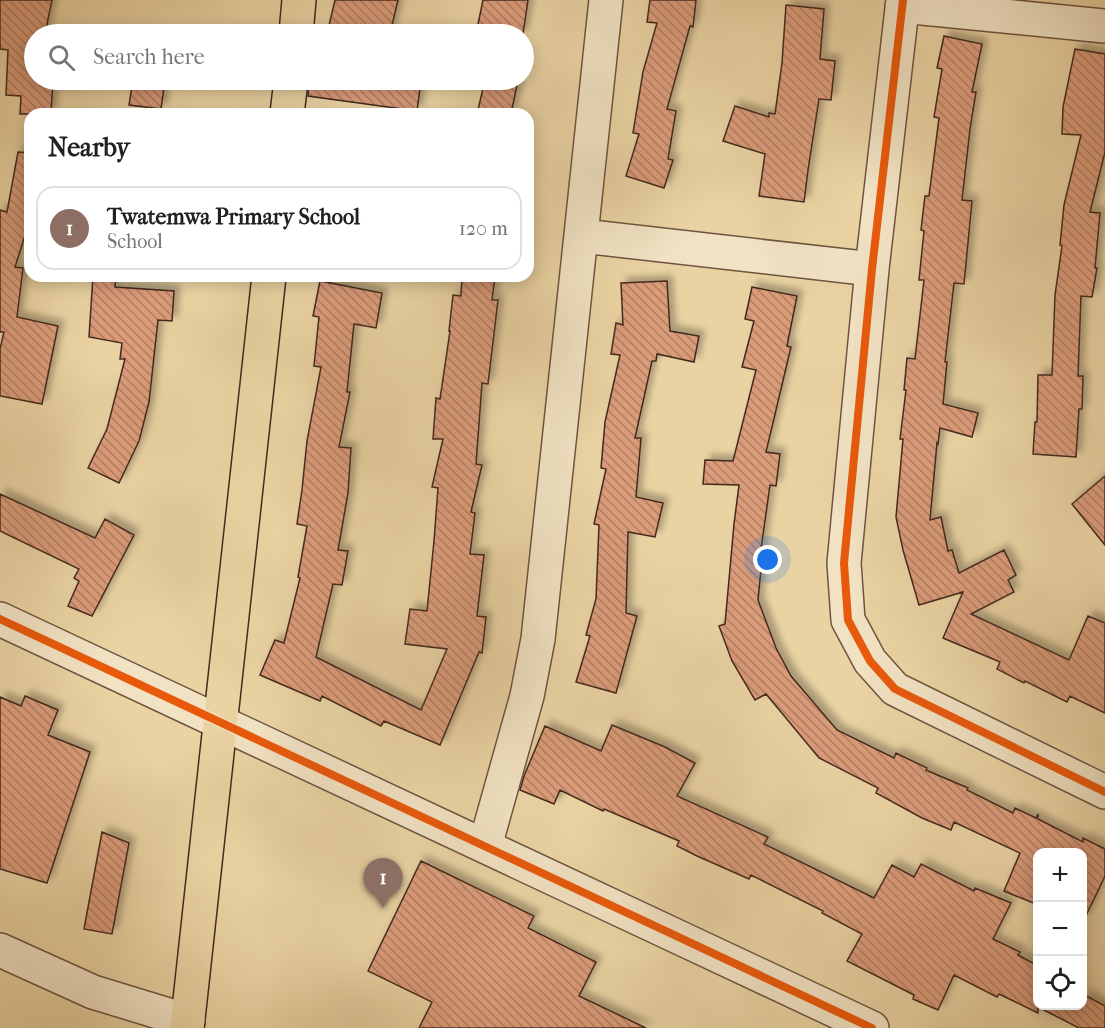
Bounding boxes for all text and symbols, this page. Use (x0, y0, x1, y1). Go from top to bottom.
search box (24, 24, 534, 90)
icon: search (45, 41, 78, 74)
text: Search here (93, 44, 205, 70)
text: Nearby (48, 132, 130, 163)
text: Twatemwa Primary School (107, 204, 360, 230)
text: 1 (66, 217, 73, 240)
text: 120 m (459, 217, 508, 240)
text: School (107, 230, 163, 253)
your location (753, 545, 782, 574)
map controls (1033, 848, 1087, 1010)
button: + (1033, 848, 1087, 902)
pin: 1 (364, 858, 403, 908)
button: − (1033, 902, 1087, 956)
button: locate (1033, 956, 1087, 1010)

